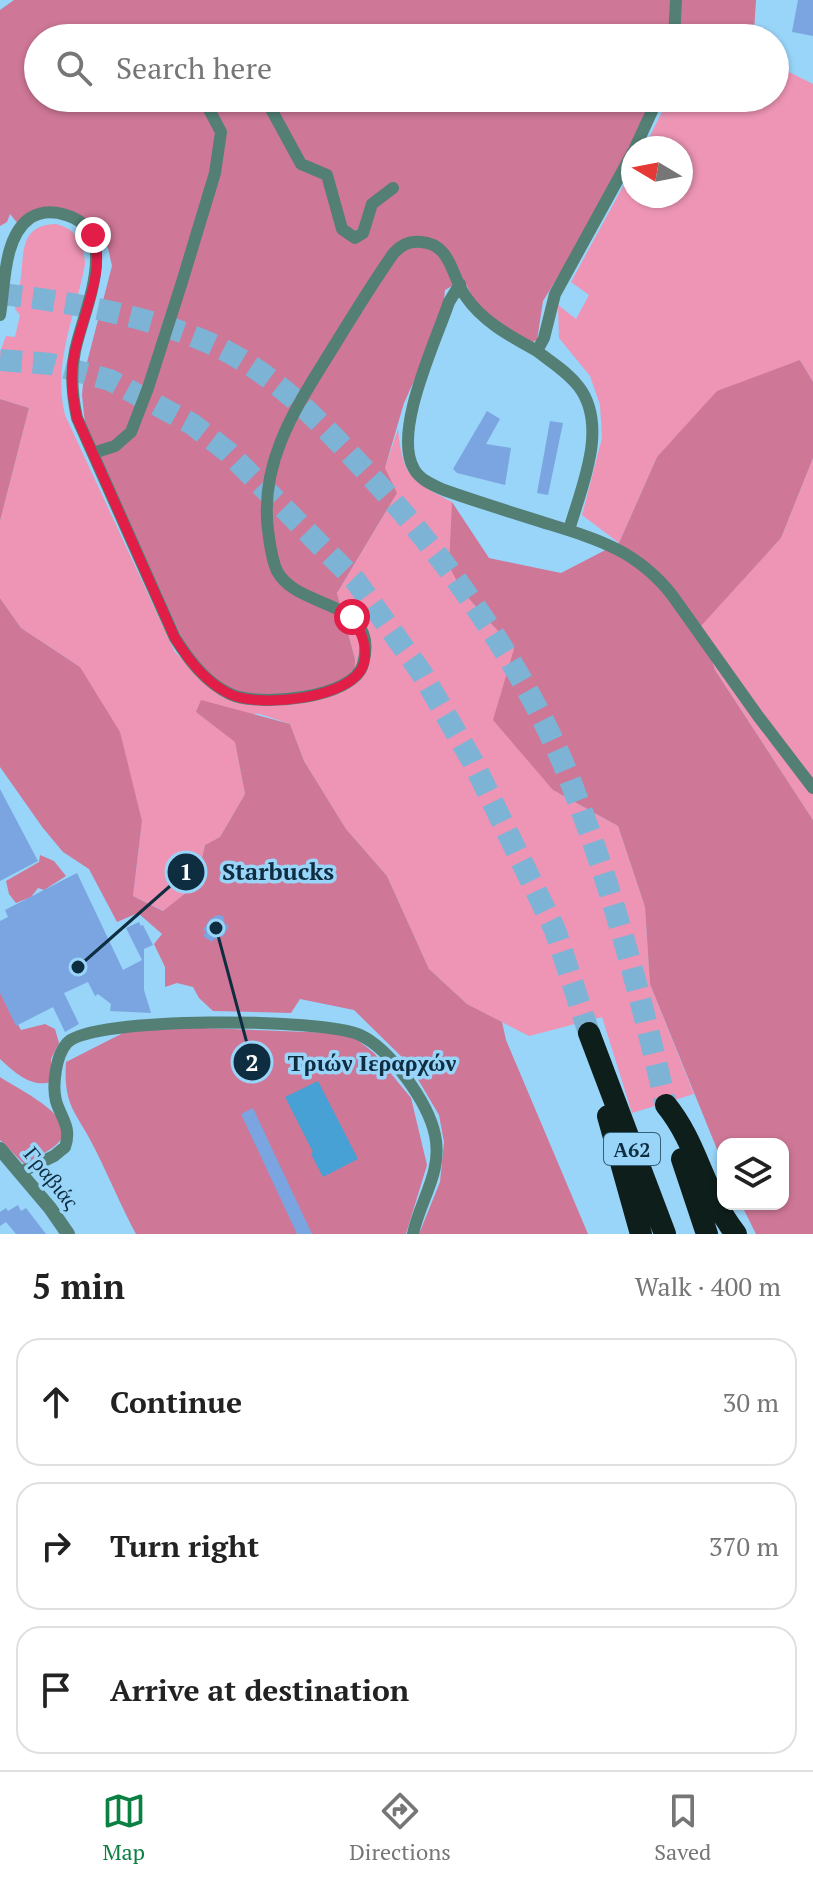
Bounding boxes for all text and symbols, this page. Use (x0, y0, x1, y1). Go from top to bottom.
search box (24, 24, 789, 112)
icon: search (52, 46, 96, 90)
text: Search here (116, 48, 272, 88)
north arrow (621, 136, 693, 208)
route end (75, 217, 111, 253)
route start (334, 599, 370, 635)
callout: Starbucks (166, 848, 350, 896)
text: 1 (179, 855, 193, 887)
text: Starbucks (222, 855, 334, 887)
callout: Τριών Ιεραρχών (232, 1038, 472, 1086)
text: 2 (245, 1046, 259, 1078)
text: Τριών Ιεραρχών (288, 1046, 456, 1078)
road number: Α62 (604, 1133, 660, 1165)
map controls (717, 1138, 789, 1210)
button: layers (717, 1138, 789, 1210)
street label: Γραβιάς (18, 1140, 86, 1215)
text: 5 min (32, 1264, 125, 1309)
text: Walk · 400 m (635, 1269, 781, 1303)
icon: ahead (34, 1380, 78, 1424)
text: Continue (110, 1382, 242, 1422)
text: 30 m (723, 1385, 779, 1419)
icon: right (34, 1524, 78, 1568)
text: Turn right (110, 1526, 259, 1566)
text: 370 m (709, 1529, 779, 1563)
icon: arrive (34, 1668, 78, 1712)
text: Arrive at destination (110, 1670, 409, 1710)
tab: Map (102, 1789, 146, 1866)
tab: Directions (349, 1789, 451, 1866)
tab: Saved (654, 1789, 711, 1866)

